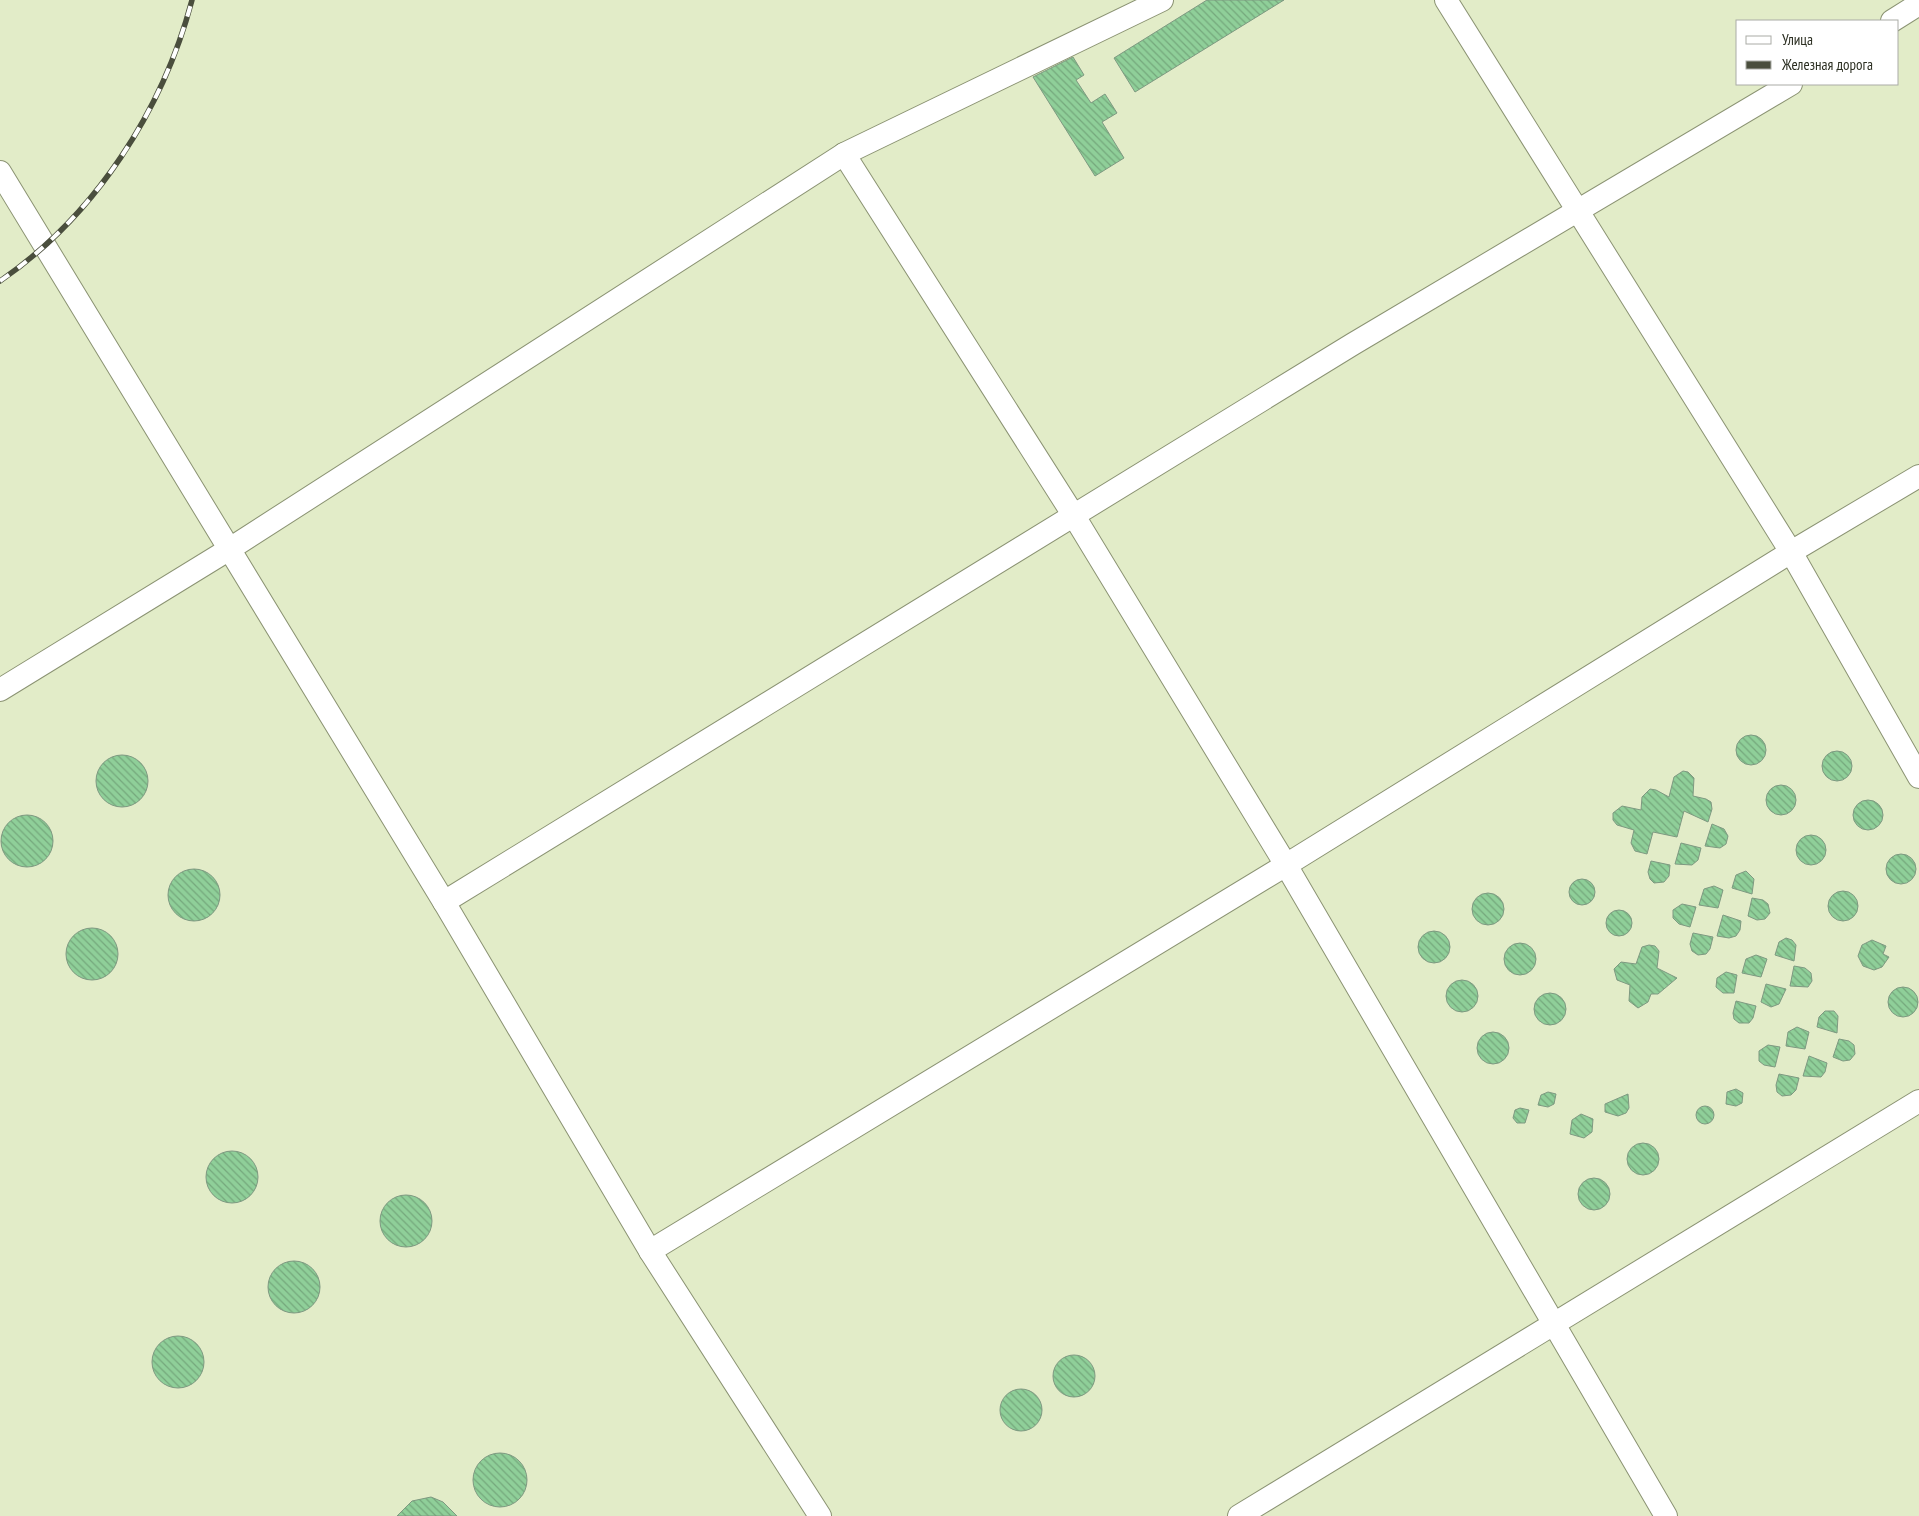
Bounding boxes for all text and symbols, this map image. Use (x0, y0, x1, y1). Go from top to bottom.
legend (1736, 20, 1899, 85)
text: Улица (1782, 30, 1813, 49)
text: Железная дорога (1781, 55, 1873, 74)

